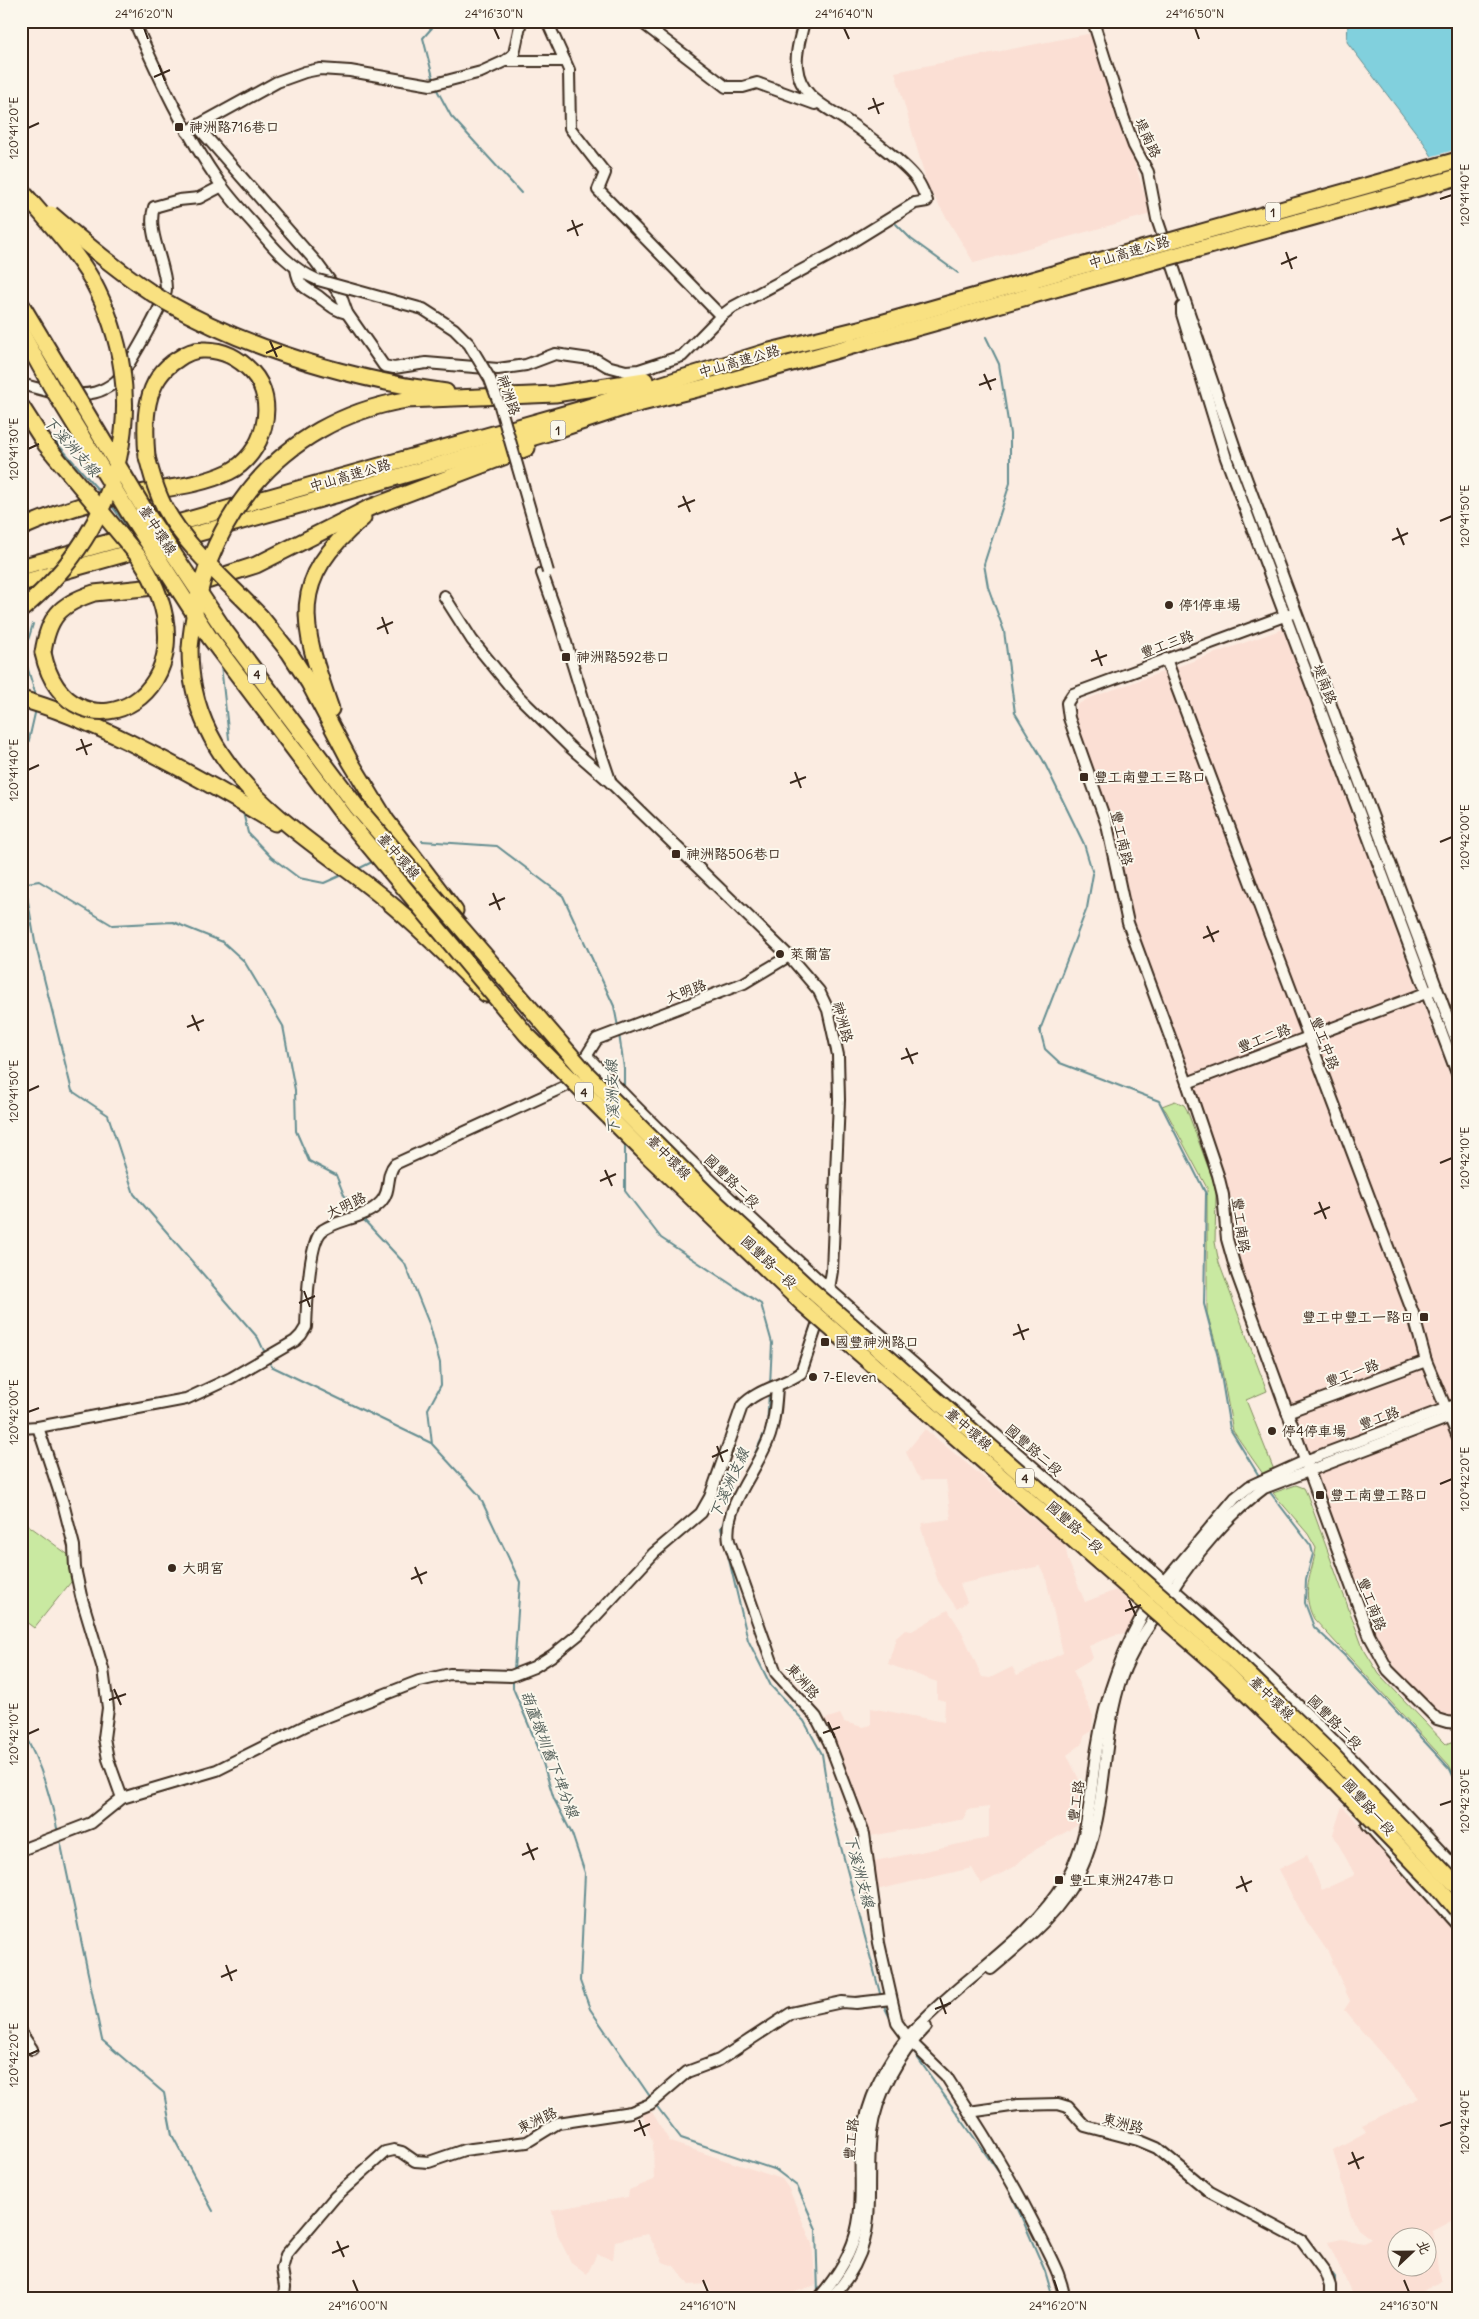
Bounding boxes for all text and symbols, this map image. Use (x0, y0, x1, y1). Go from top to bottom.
text: 24°16'20"N (115, 6, 173, 21)
text: 24°16'30"N (465, 6, 523, 21)
text: 24°16'40"N (815, 6, 873, 21)
text: 24°16'50"N (1166, 6, 1224, 21)
text: 120°41'20"E (6, 97, 21, 159)
street label: 堤南路 (1131, 115, 1165, 161)
place label: 神洲路716巷口 (189, 118, 280, 136)
marker: 神洲路716巷口 (173, 121, 185, 133)
text: 120°41'40"E (1457, 164, 1472, 226)
road number: 1 (1266, 202, 1280, 222)
street label: 中山高速公路 (1086, 232, 1172, 272)
street label: 中山高速公路 (696, 341, 782, 381)
street label: 神洲路 (494, 372, 524, 418)
water label: 下溪洲支線 (40, 412, 105, 481)
text: 120°41'30"E (6, 418, 21, 480)
road number: 1 (550, 420, 566, 440)
street label: 中山高速公路 (307, 455, 393, 495)
text: 120°41'50"E (1457, 485, 1472, 547)
street label: 臺中環線 (135, 502, 181, 558)
place label: 停1停車場 (1179, 596, 1241, 614)
marker: 停1停車場 (1163, 599, 1175, 611)
street label: 豐工三路 (1138, 626, 1196, 662)
place label: 神洲路592巷口 (576, 648, 670, 666)
marker: 神洲路592巷口 (560, 651, 572, 663)
street label: 堤南路 (1309, 661, 1341, 707)
road number: 4 (248, 664, 266, 684)
text: 120°41'40"E (6, 739, 21, 801)
place label: 豐工南豐工三路口 (1094, 768, 1206, 786)
marker: 豐工南豐工三路口 (1078, 771, 1090, 783)
text: 120°42'00"E (1457, 804, 1472, 870)
street label: 豐工南路 (1107, 809, 1137, 867)
street label: 臺中環線 (374, 829, 424, 883)
place label: 神洲路506巷口 (686, 845, 781, 863)
marker: 神洲路506巷口 (670, 848, 682, 860)
place label: 萊爾富 (790, 945, 832, 963)
marker: 萊爾富 (774, 948, 786, 960)
street label: 大明路 (663, 975, 709, 1007)
street label: 神洲路 (829, 999, 857, 1045)
street label: 豐工中路 (1307, 1014, 1343, 1072)
street label: 豐工二路 (1235, 1020, 1293, 1056)
water label: 下溪洲支線 (601, 1058, 623, 1135)
text: 120°41'50"E (6, 1060, 21, 1122)
road number: 4 (575, 1082, 593, 1102)
text: 120°42'10"E (1457, 1127, 1472, 1189)
street label: 臺中環線 (643, 1131, 695, 1183)
street label: 國豐路二段 (701, 1150, 763, 1212)
street label: 大明路 (323, 1188, 369, 1222)
street label: 豐工南路 (1228, 1196, 1254, 1254)
street label: 國豐路一段 (737, 1232, 801, 1292)
place label: 豐工中豐工一路口 (1302, 1308, 1414, 1326)
marker: 豐工中豐工一路口 (1418, 1311, 1430, 1323)
place label: 國豐神洲路口 (835, 1333, 919, 1351)
marker: 國豐神洲路口 (819, 1336, 831, 1348)
street label: 豐工一路 (1323, 1355, 1381, 1391)
place label: 7-Eleven (823, 1368, 877, 1386)
marker: 7-Eleven (807, 1371, 819, 1383)
text: 120°42'00"E (6, 1379, 21, 1445)
street label: 豐工路 (1356, 1402, 1402, 1434)
street label: 臺中環線 (942, 1404, 996, 1454)
street label: 國豐路二段 (1002, 1420, 1066, 1480)
place label: 停4停車場 (1282, 1422, 1346, 1440)
marker: 停4停車場 (1266, 1425, 1278, 1437)
water label: 下溪洲支線 (705, 1444, 753, 1521)
text: 120°42'20"E (1457, 1447, 1472, 1511)
road number: 4 (1016, 1469, 1034, 1488)
place label: 豐工南豐工路口 (1330, 1486, 1428, 1504)
marker: 豐工南豐工路口 (1314, 1489, 1326, 1501)
street label: 國豐路一段 (1043, 1497, 1107, 1557)
place label: 大明宮 (182, 1559, 224, 1577)
marker: 大明宮 (166, 1562, 178, 1574)
street label: 豐工南路 (1354, 1575, 1390, 1633)
street label: 東洲路 (782, 1659, 824, 1703)
street label: 臺中環線 (1246, 1672, 1298, 1724)
water label: 葫蘆墩圳舊下埤分線 (517, 1688, 583, 1821)
street label: 國豐路二段 (1304, 1691, 1366, 1753)
text: 120°42'10"E (6, 1703, 21, 1765)
text: 120°42'30"E (1457, 1769, 1472, 1833)
street label: 國豐路一段 (1339, 1775, 1399, 1839)
street label: 豐工路 (1064, 1779, 1088, 1823)
water label: 下溪洲支線 (841, 1832, 879, 1911)
place label: 豐工東洲247巷口 (1069, 1871, 1175, 1889)
marker: 豐工東洲247巷口 (1053, 1874, 1065, 1886)
text: 120°42'20"E (6, 2023, 21, 2087)
text: 120°42'40"E (1457, 2090, 1472, 2154)
street label: 東洲路 (514, 2103, 560, 2137)
street label: 東洲路 (1100, 2109, 1146, 2137)
street label: 豐工路 (840, 2117, 862, 2161)
north arrow (1386, 2226, 1436, 2276)
text: 北 (1413, 2237, 1435, 2257)
text: 24°16'00"N (328, 2298, 388, 2313)
text: 24°16'10"N (680, 2298, 736, 2313)
text: 24°16'20"N (1029, 2298, 1087, 2313)
text: 24°16'30"N (1380, 2298, 1438, 2313)

